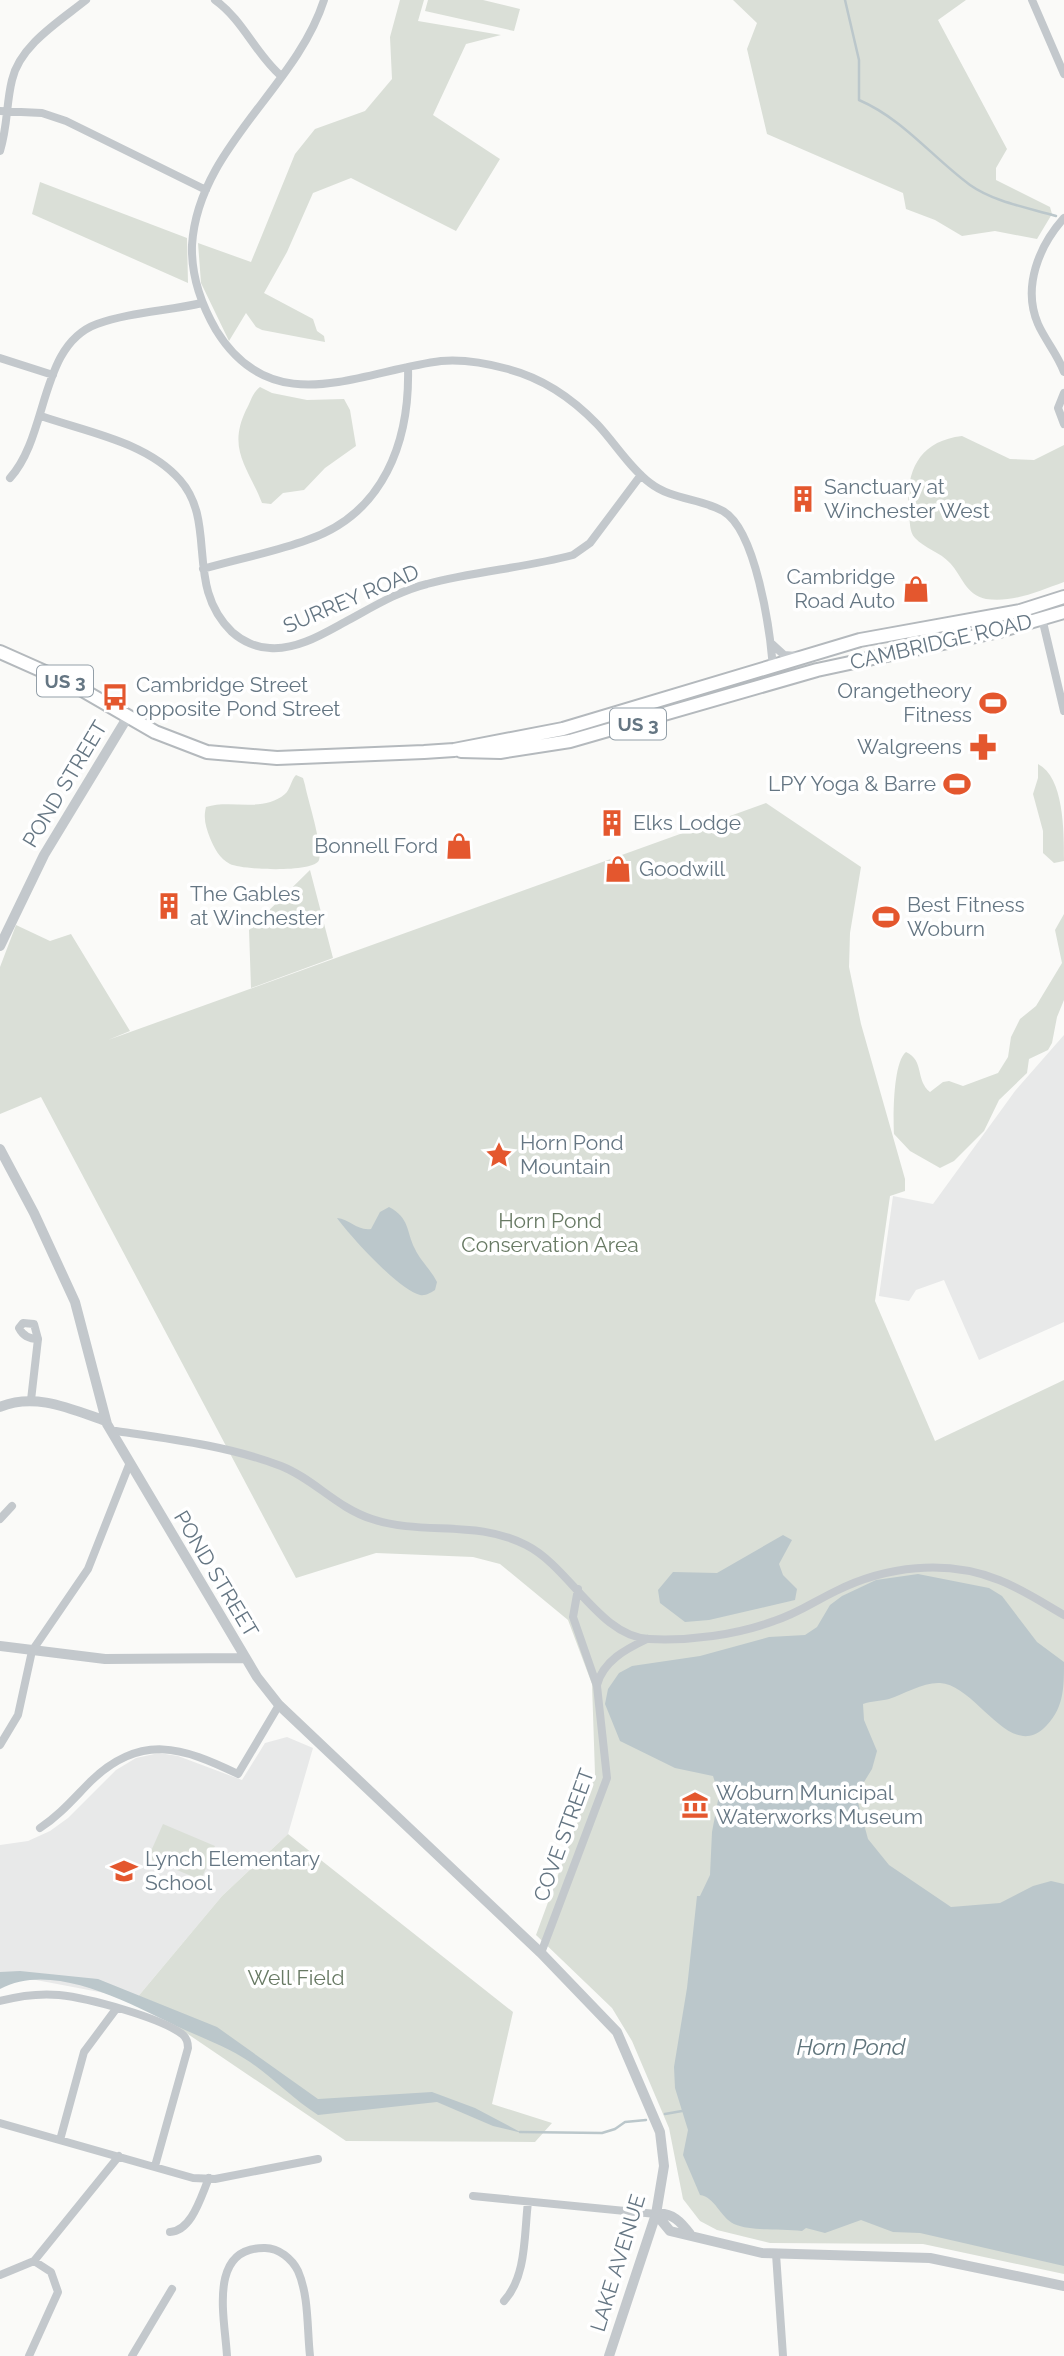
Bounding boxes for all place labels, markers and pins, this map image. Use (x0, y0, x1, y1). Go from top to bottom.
place label: Sanctuary at Winchester West (824, 474, 990, 523)
building icon: Sanctuary at Winchester West (788, 484, 818, 514)
place label: Cambridge Road Auto (787, 564, 895, 613)
shop icon: Cambridge Road Auto (901, 574, 931, 604)
place label: Cambridge Street opposite Pond Street (136, 672, 340, 721)
place label: Orangetheory Fitness (837, 678, 972, 727)
bus stop icon: Cambridge Street opposite Pond Street (100, 682, 130, 712)
sports icon: Orangetheory Fitness (978, 688, 1008, 718)
pharmacy icon: Walgreens (968, 732, 998, 762)
place label: Walgreens (857, 734, 962, 759)
sports icon: LPY Yoga & Barre (942, 769, 972, 799)
place label: LPY Yoga & Barre (768, 771, 936, 796)
building icon: Elks Lodge (597, 808, 627, 838)
place label: Elks Lodge (633, 810, 741, 835)
shop icon: Bonnell Ford (444, 831, 474, 861)
place label: Bonnell Ford (314, 833, 438, 858)
shop icon: Goodwill (603, 854, 633, 884)
place label: Goodwill (639, 856, 725, 881)
place label: The Gables at Winchester (190, 881, 325, 930)
building icon: The Gables at Winchester (154, 891, 184, 921)
place label: Best Fitness Woburn (907, 892, 1025, 941)
sports icon: Best Fitness Woburn (871, 902, 901, 932)
place label: Horn Pond Mountain (520, 1130, 623, 1179)
place icon: Horn Pond Mountain (484, 1140, 514, 1170)
place label: Woburn Municipal Waterworks Museum (716, 1780, 923, 1829)
museum icon: Woburn Municipal Waterworks Museum (680, 1790, 710, 1820)
place label: Lynch Elementary School (145, 1846, 320, 1895)
school or university icon: Lynch Elementary School (109, 1856, 139, 1886)

